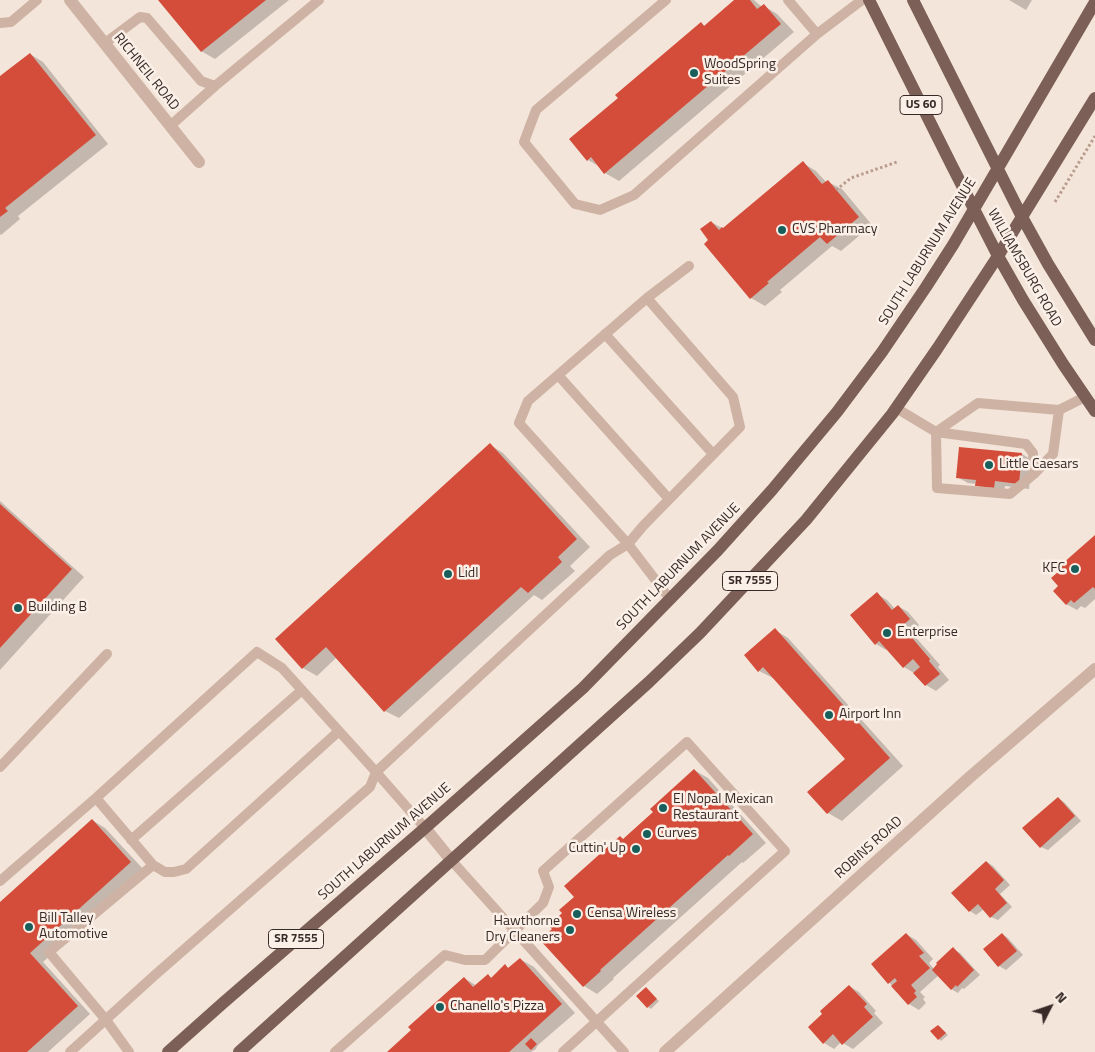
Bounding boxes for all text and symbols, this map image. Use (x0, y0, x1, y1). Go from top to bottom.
street label: RICHNEIL ROAD (110, 30, 182, 114)
place label: WoodSpring Suites (704, 57, 776, 90)
marker: WoodSpring Suites (688, 67, 700, 79)
road number: US 60 (900, 96, 942, 114)
street label: SOUTH LABURNUM AVENUE (876, 175, 980, 329)
street label: WILLIAMSBURG ROAD (983, 206, 1065, 330)
place label: CVS Pharmacy (792, 222, 878, 238)
marker: CVS Pharmacy (776, 224, 788, 236)
place label: Little Caesars (999, 457, 1079, 473)
marker: Little Caesars (983, 459, 995, 471)
street label: SOUTH LABURNUM AVENUE (614, 500, 744, 634)
place label: KFC (1042, 561, 1065, 577)
marker: KFC (1069, 563, 1081, 575)
place label: Lidl (458, 566, 478, 582)
marker: Lidl (442, 568, 454, 580)
road number: SR 7555 (722, 572, 778, 590)
place label: Building B (28, 600, 87, 616)
marker: Building B (12, 602, 24, 614)
place label: Enterprise (897, 625, 958, 641)
marker: Enterprise (881, 627, 893, 639)
place label: Airport Inn (839, 707, 901, 723)
marker: Airport Inn (823, 709, 835, 721)
street label: SOUTH LABURNUM AVENUE (315, 780, 455, 904)
place label: El Nopal Mexican Restaurant (673, 792, 773, 824)
marker: El Nopal Mexican Restaurant (657, 802, 669, 814)
street label: ROBINS ROAD (832, 813, 906, 883)
place label: Curves (657, 826, 697, 842)
marker: Curves (641, 828, 653, 840)
place label: Cuttin' Up (568, 841, 626, 857)
marker: Cuttin' Up (630, 843, 642, 855)
place label: Censa Wireless (587, 906, 676, 922)
marker: Censa Wireless (571, 908, 583, 920)
place label: Bill Talley Automotive (39, 911, 108, 944)
place label: Hawthorne Dry Cleaners (485, 914, 560, 946)
marker: Bill Talley Automotive (23, 921, 35, 933)
marker: Hawthorne Dry Cleaners (564, 924, 576, 936)
road number: SR 7555 (268, 930, 324, 949)
north arrow (1025, 982, 1075, 1032)
text: N (1051, 986, 1073, 1007)
place label: Chanello's Pizza (450, 999, 544, 1015)
marker: Chanello's Pizza (434, 1001, 446, 1013)

